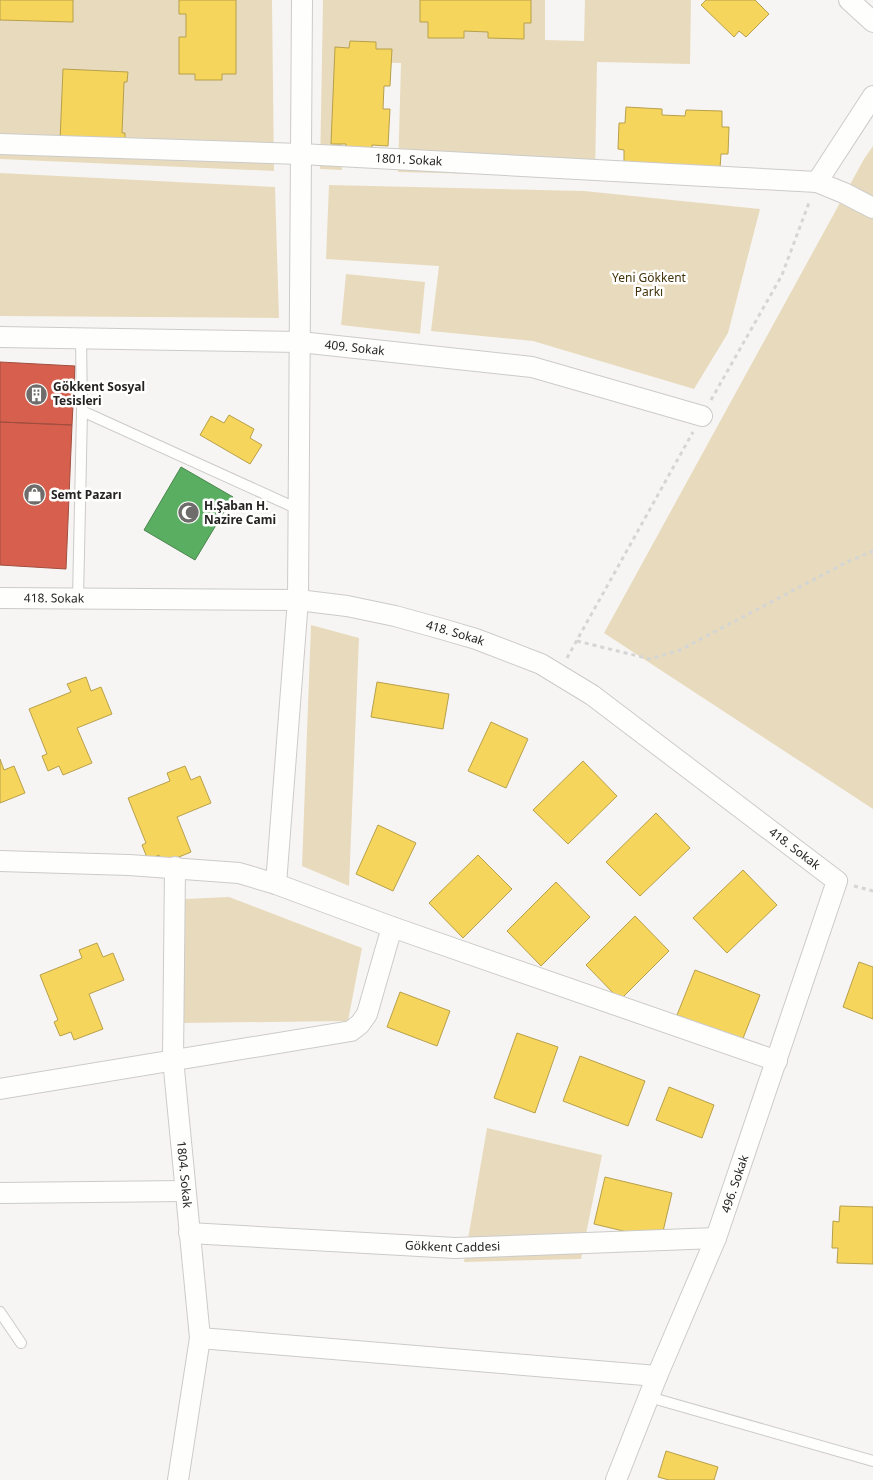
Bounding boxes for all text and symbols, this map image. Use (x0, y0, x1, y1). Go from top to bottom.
street label: 1801. Sokak (375, 149, 443, 170)
park label: Yeni Gökkent Parkı (612, 269, 687, 300)
street label: 409. Sokak (324, 336, 386, 359)
place label: Gökkent Sosyal Tesisleri (53, 378, 145, 409)
building icon: Gökkent Sosyal Tesisleri (25, 382, 49, 406)
shop icon: Semt Pazarı (23, 483, 47, 507)
place label: Semt Pazarı (51, 486, 122, 503)
place label: H.Şaban H. Nazire Cami (204, 497, 276, 528)
mosque icon: H.Şaban H. Nazire Cami (176, 501, 200, 525)
street label: 418. Sokak (24, 589, 85, 607)
street label: 418. Sokak (424, 616, 488, 650)
street label: 418. Sokak (765, 823, 824, 874)
street label: 1804. Sokak (173, 1140, 196, 1209)
street label: 496. Sokak (717, 1152, 753, 1215)
street label: Gökkent Caddesi (405, 1236, 500, 1256)

